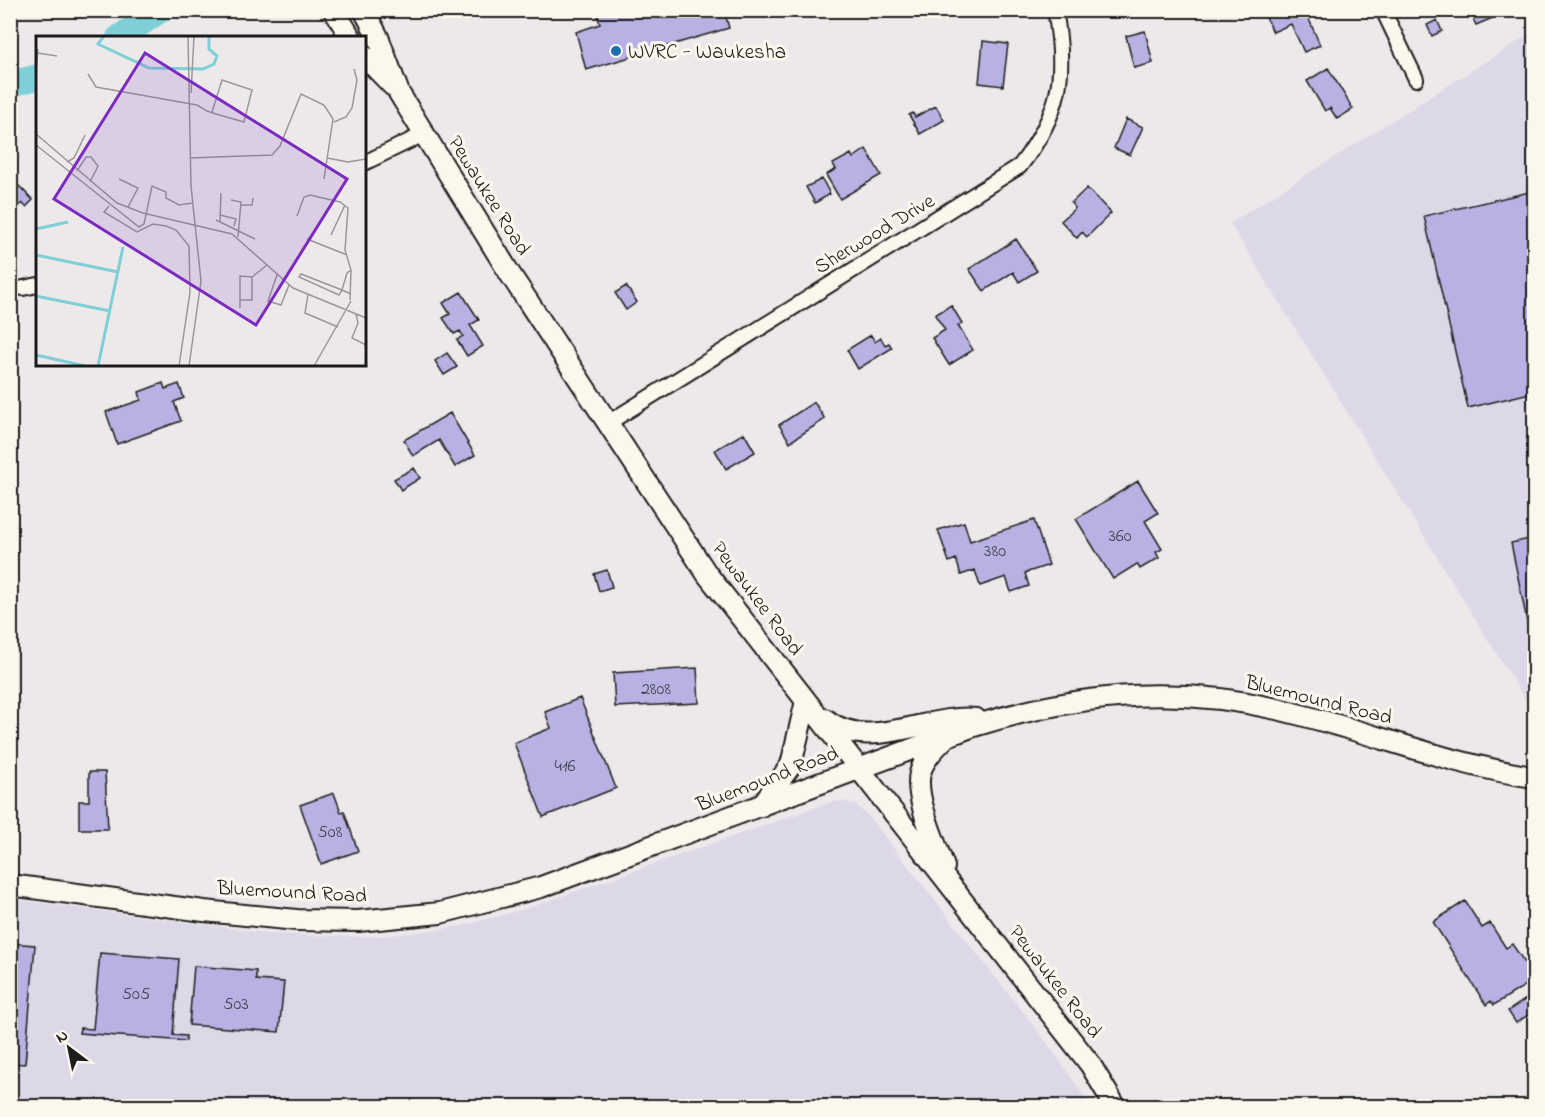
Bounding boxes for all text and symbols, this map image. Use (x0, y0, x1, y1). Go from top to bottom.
inset map (36, 36, 366, 366)
place label: WVRC - Waukesha (628, 38, 786, 68)
marker: WVRC - Waukesha (609, 44, 623, 58)
street label: Pewaukee Road (439, 130, 537, 262)
street label: Sherwood Drive (809, 187, 941, 283)
house number: 360 (1108, 524, 1132, 550)
street label: Pewaukee Road (703, 536, 810, 663)
house number: 380 (984, 539, 1006, 565)
street label: Bluemound Road (1241, 668, 1395, 734)
house number: 2808 (641, 677, 671, 703)
street label: Bluemound Road (691, 739, 843, 821)
house number: 416 (554, 754, 576, 780)
house number: 508 (318, 820, 343, 846)
street label: Bluemound Road (215, 874, 368, 912)
street label: Pewaukee Road (1001, 919, 1108, 1045)
house number: 505 (122, 982, 150, 1008)
house number: 503 (223, 992, 249, 1018)
north arrow (39, 1018, 99, 1078)
text: N (51, 1024, 73, 1050)

